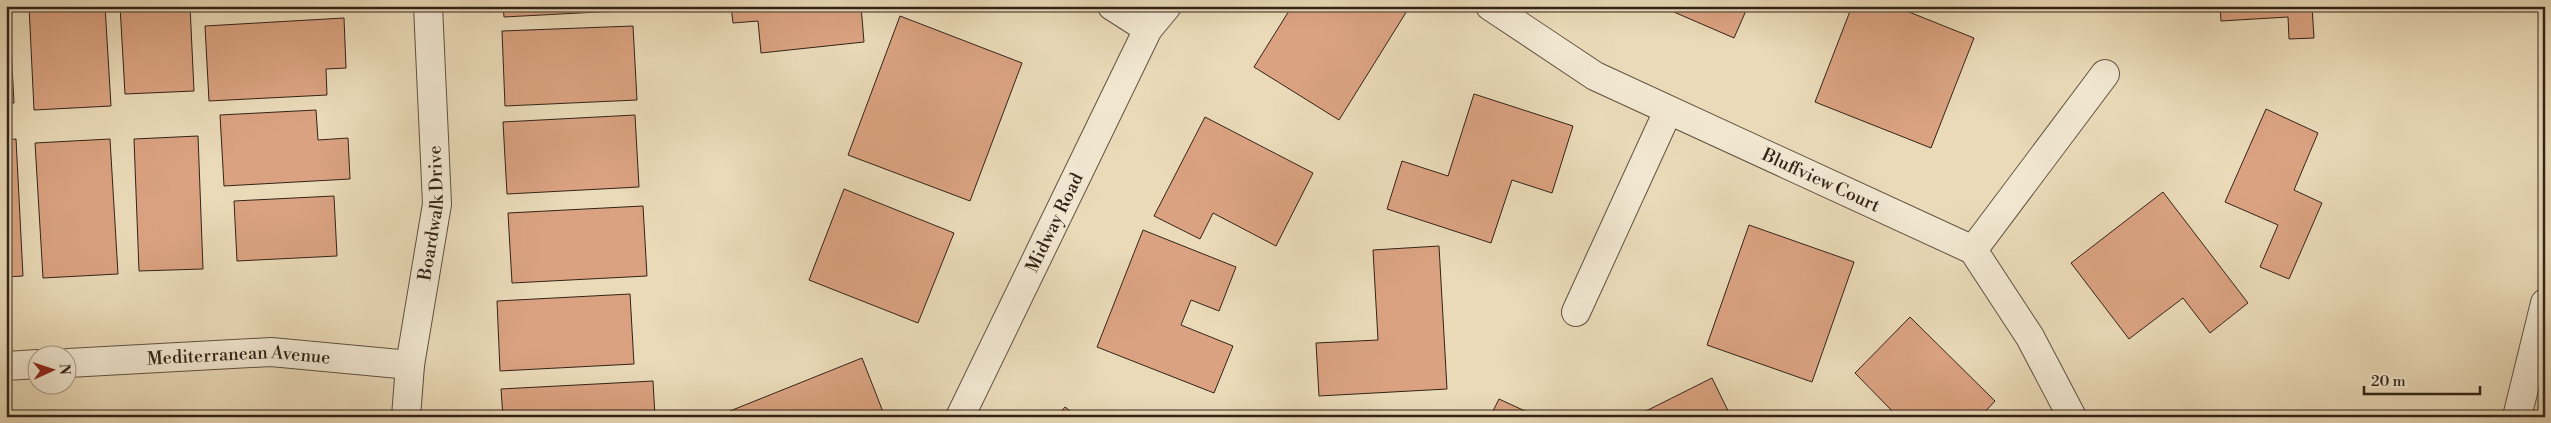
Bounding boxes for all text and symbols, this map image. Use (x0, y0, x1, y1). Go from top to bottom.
street label: Bluffview Court (1757, 143, 1884, 218)
street label: Boardwalk Drive (413, 145, 449, 283)
street label: Midway Road (1021, 169, 1089, 276)
street label: Mediterranean Avenue (146, 341, 331, 371)
north arrow (28, 346, 78, 396)
text: N (55, 363, 73, 375)
scale bar (2364, 363, 2480, 395)
text: 20 m (2371, 372, 2406, 391)

